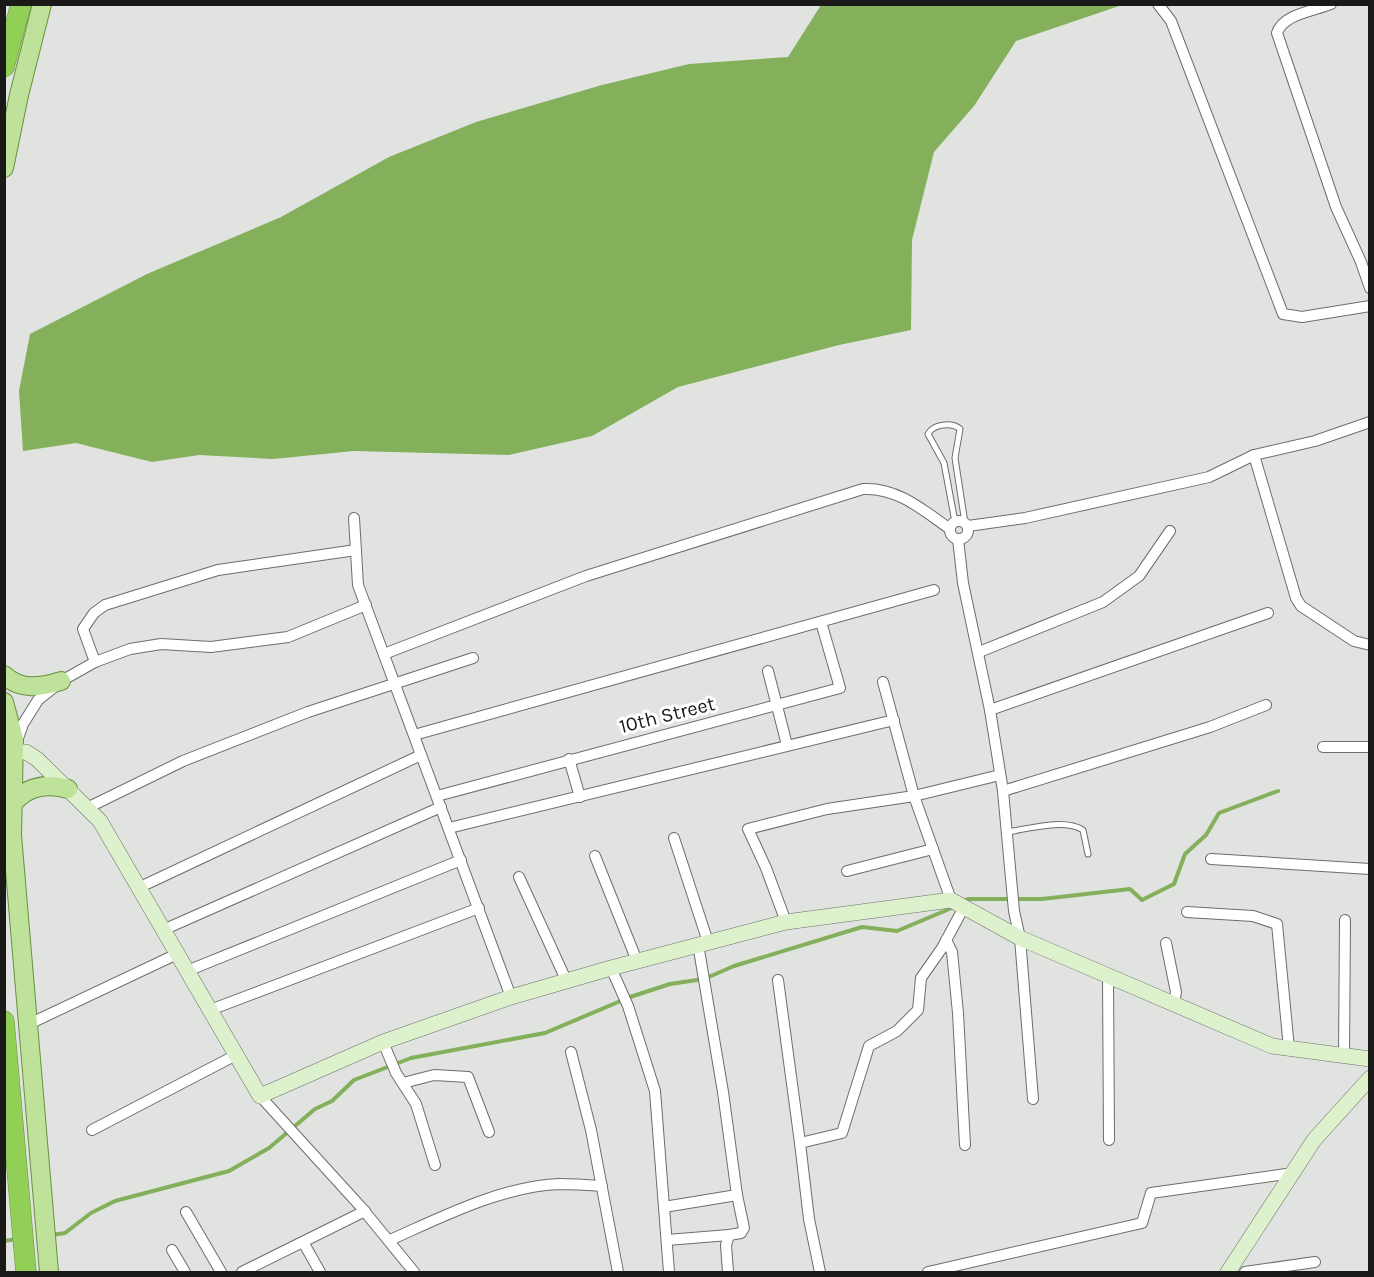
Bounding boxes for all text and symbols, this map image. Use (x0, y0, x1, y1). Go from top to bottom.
street label: 10th Street (617, 692, 718, 738)

